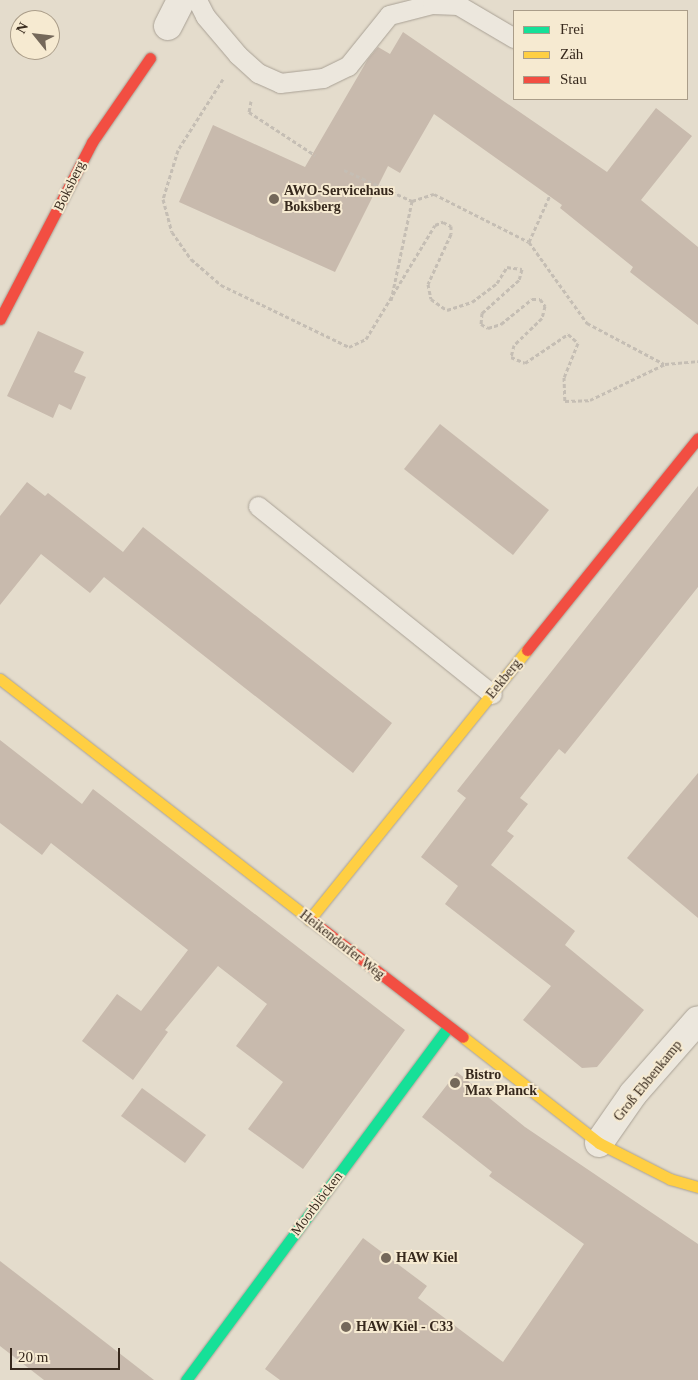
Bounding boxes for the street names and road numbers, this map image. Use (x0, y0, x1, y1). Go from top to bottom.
street label: Boksberg (51, 158, 89, 214)
street label: Eekberg (483, 656, 525, 702)
street label: Heikendorfer Weg (296, 907, 388, 983)
street label: Groß Ebbenkamp (610, 1037, 686, 1125)
street label: Moorblöcken (288, 1169, 346, 1239)

